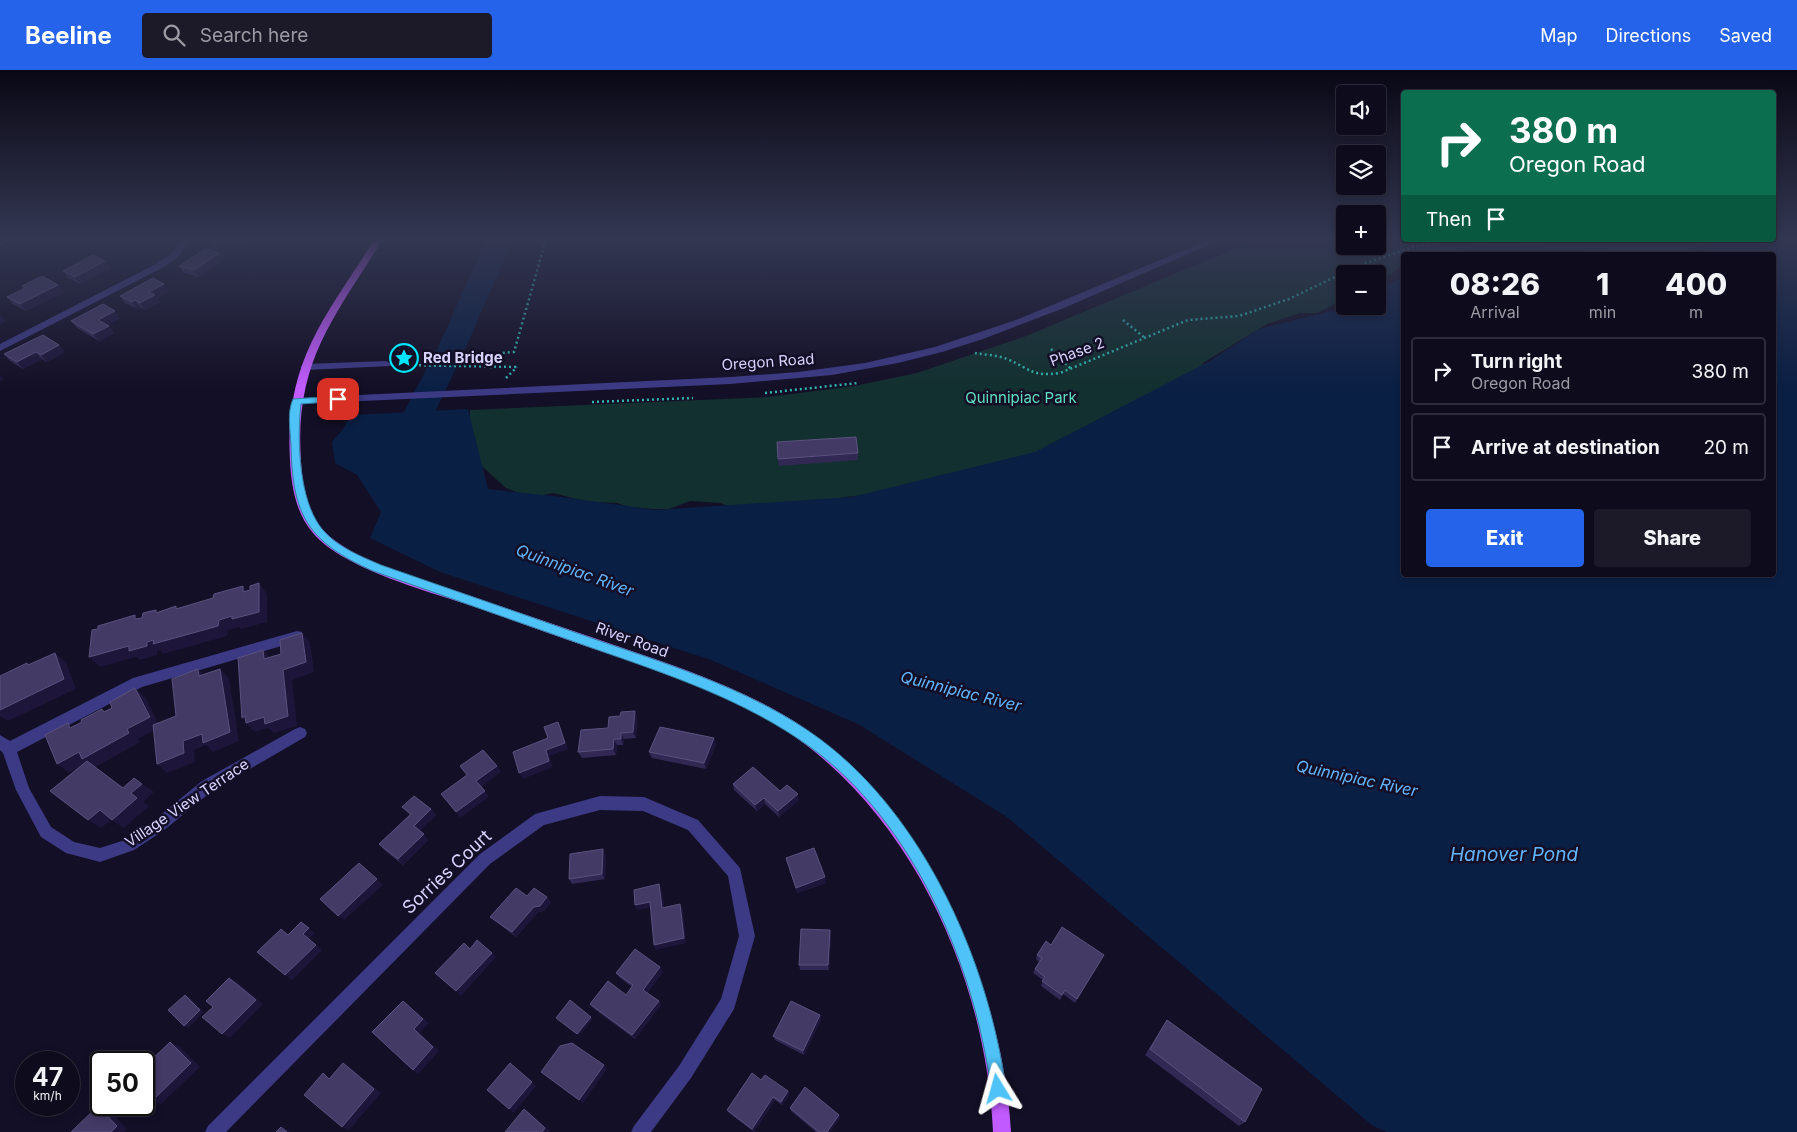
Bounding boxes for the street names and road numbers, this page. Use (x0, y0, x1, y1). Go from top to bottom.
street label: Phase 2 (1047, 333, 1107, 370)
street label: Oregon Road (721, 349, 815, 374)
street label: River Road (593, 618, 671, 661)
street label: Village View Terrace (121, 754, 252, 851)
street label: Sorries Court (398, 825, 495, 918)

